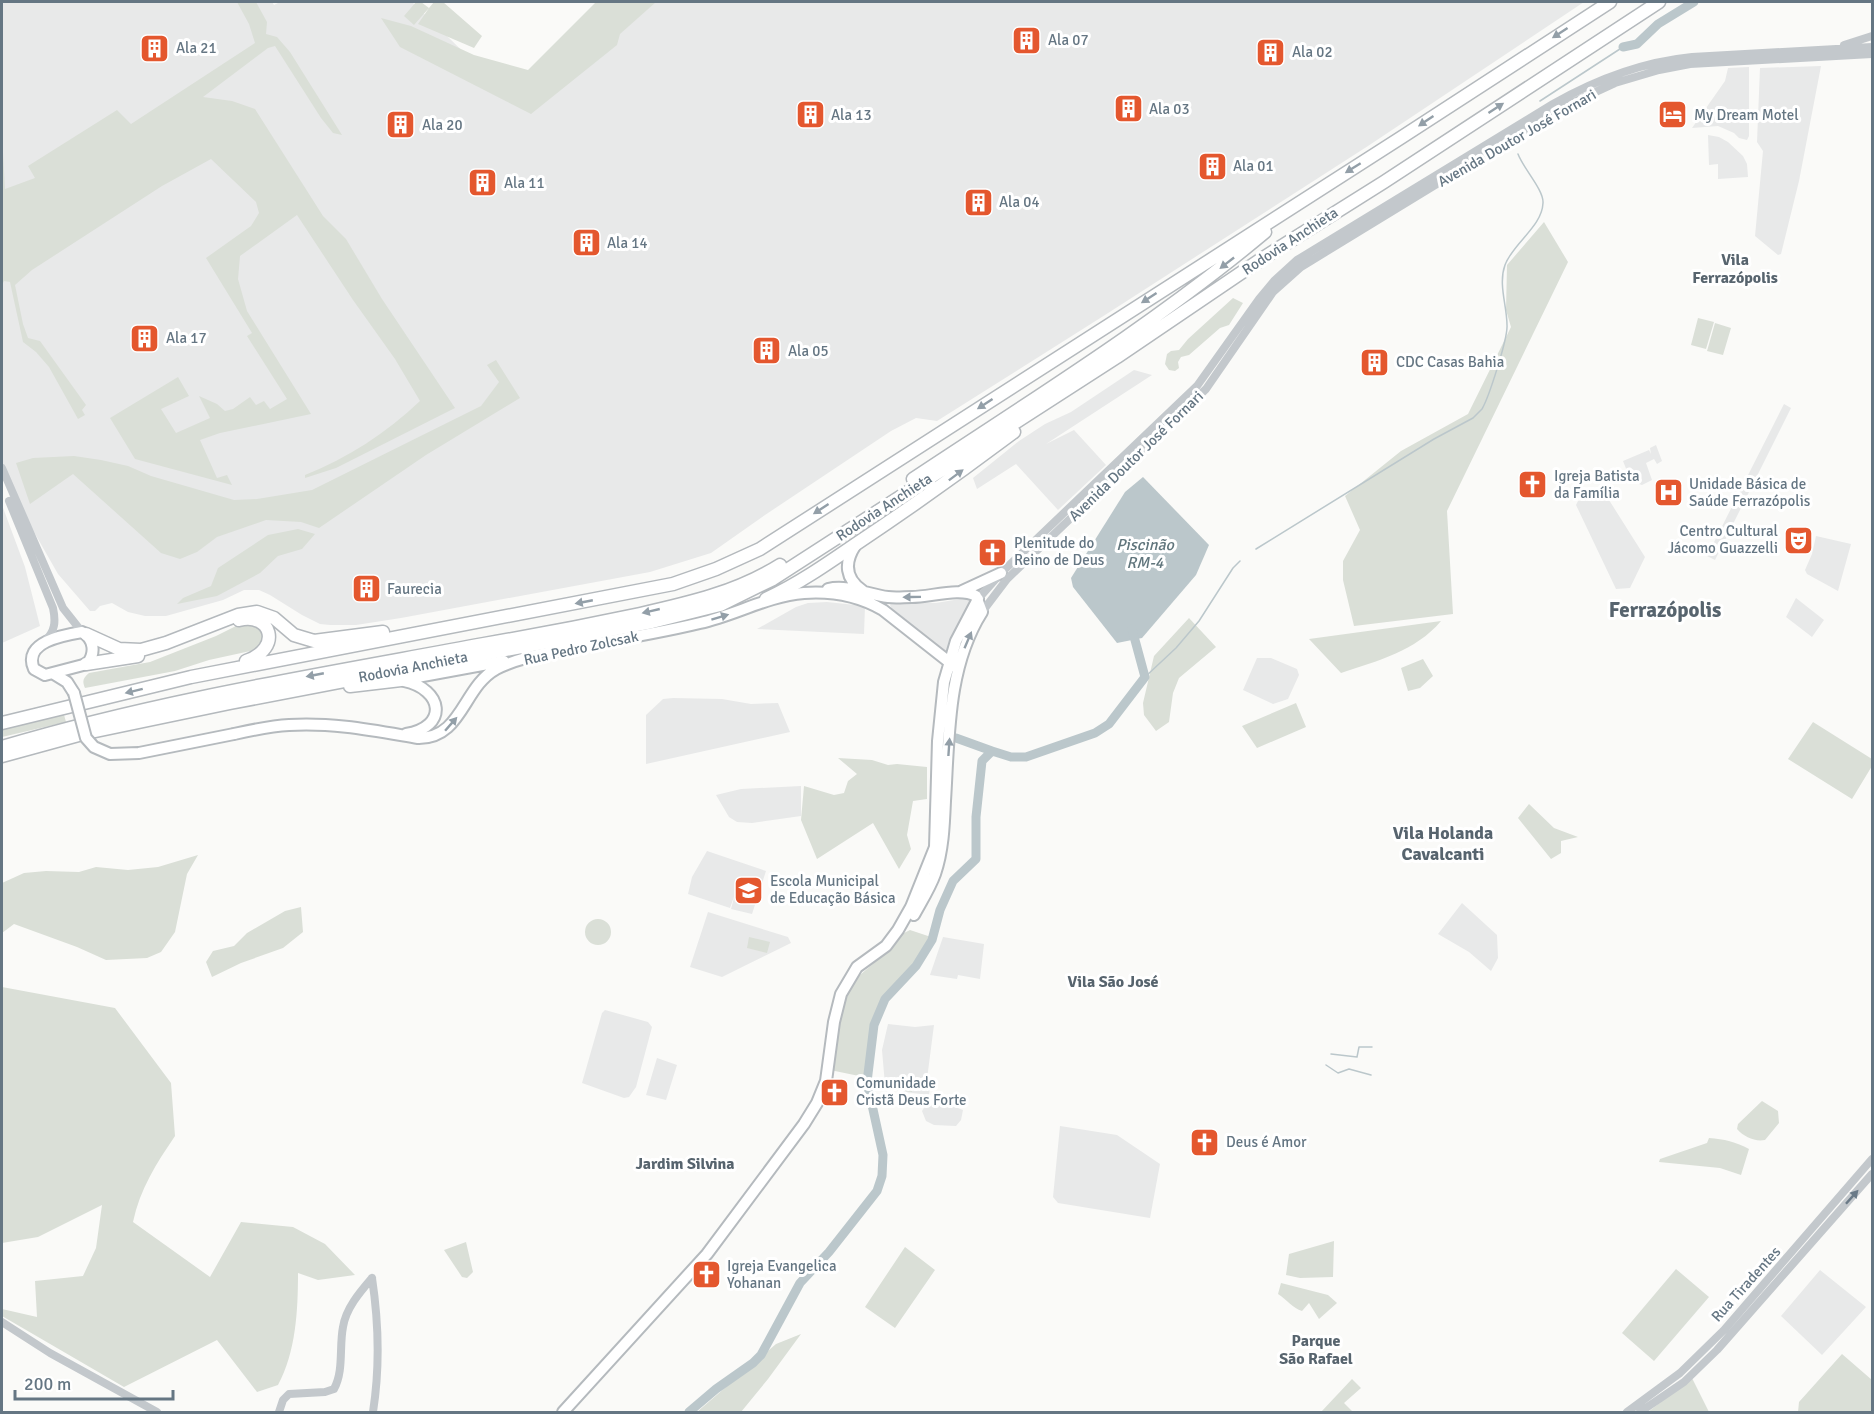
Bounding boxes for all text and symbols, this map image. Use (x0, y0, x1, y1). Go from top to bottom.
building icon: Ala 07 (1011, 24, 1043, 56)
one-way arrow (1552, 28, 1569, 39)
place label: Ala 07 (1048, 31, 1089, 49)
building icon: Ala 21 (139, 32, 171, 64)
building icon: Ala 02 (1255, 36, 1287, 68)
place label: Ala 21 (176, 39, 217, 57)
place label: Ala 02 (1292, 43, 1333, 61)
street label: Avenida Doutor José Fornari (1435, 85, 1599, 191)
building icon: Ala 03 (1112, 93, 1144, 125)
building icon: Ala 13 (794, 99, 826, 131)
hotel icon: My Dream Motel (1657, 99, 1689, 131)
place label: Ala 03 (1149, 100, 1190, 118)
one-way arrow (1488, 102, 1504, 113)
place label: Ala 13 (831, 106, 872, 124)
place label: My Dream Motel (1694, 106, 1799, 124)
building icon: Ala 20 (385, 109, 417, 141)
one-way arrow (1419, 115, 1435, 127)
place label: Ala 20 (422, 116, 463, 134)
building icon: Ala 01 (1196, 150, 1228, 182)
place label: Ala 01 (1233, 157, 1274, 175)
one-way arrow (1345, 162, 1361, 173)
building icon: Ala 11 (467, 167, 499, 199)
place label: Ala 11 (504, 174, 545, 192)
building icon: Ala 04 (962, 186, 994, 218)
place label: Ala 04 (999, 193, 1040, 211)
street label: Rodovia Anchieta (1239, 203, 1341, 279)
building icon: Ala 14 (570, 227, 602, 259)
place label: Ala 14 (607, 234, 648, 252)
district label: Vila Ferrazópolis (1692, 250, 1778, 288)
one-way arrow (1220, 256, 1235, 268)
one-way arrow (1141, 292, 1157, 303)
building icon: Ala 17 (129, 322, 161, 354)
place label: Ala 17 (166, 329, 207, 347)
building icon: Ala 05 (751, 335, 783, 367)
place label: Ala 05 (788, 342, 829, 360)
building icon: CDC Casas Bahia (1359, 346, 1391, 378)
place label: CDC Casas Bahia (1396, 353, 1504, 371)
street label: Avenida Doutor José Fornari (1065, 387, 1207, 525)
one-way arrow (977, 398, 993, 409)
place label: Igreja Batista da Família (1554, 467, 1640, 502)
street label: Rodovia Anchieta (833, 469, 935, 545)
church icon: Igreja Batista da Família (1517, 469, 1549, 501)
one-way arrow (948, 470, 963, 482)
place label: Unidade Básica de Saúde Ferrazópolis (1689, 475, 1811, 510)
hospital icon: Unidade Básica de Saúde Ferrazópolis (1652, 477, 1684, 509)
one-way arrow (813, 504, 830, 515)
place label: Centro Cultural Jácomo Guazzelli (1668, 522, 1778, 557)
theatre icon: Centro Cultural Jácomo Guazzelli (1783, 524, 1815, 556)
place label: Plenitude do Reino de Deus (1014, 534, 1105, 569)
water label: Piscinão RM-4 (1116, 535, 1174, 573)
church icon: Plenitude do Reino de Deus (977, 536, 1009, 568)
building icon: Faurecia (350, 573, 382, 605)
place label: Faurecia (387, 580, 442, 598)
one-way arrow (903, 592, 922, 601)
district label: Ferrazópolis (1609, 597, 1721, 623)
one-way arrow (574, 598, 593, 607)
one-way arrow (642, 607, 660, 617)
one-way arrow (711, 612, 729, 622)
street label: Rua Pedro Zolcsak (522, 627, 640, 669)
one-way arrow (964, 631, 973, 649)
street label: Rodovia Anchieta (357, 648, 469, 686)
one-way arrow (305, 671, 324, 680)
one-way arrow (125, 687, 143, 697)
one-way arrow (444, 716, 458, 731)
one-way arrow (944, 738, 954, 757)
district label: Vila Holanda Cavalcanti (1393, 822, 1493, 865)
place label: Escola Municipal de Educação Básica (770, 872, 896, 907)
school or university icon: Escola Municipal de Educação Básica (733, 874, 765, 906)
district label: Vila São José (1067, 972, 1159, 992)
place label: Comunidade Cristã Deus Forte (856, 1074, 967, 1109)
church icon: Comunidade Cristã Deus Forte (819, 1076, 851, 1108)
church icon: Deus é Amor (1189, 1126, 1221, 1158)
place label: Deus é Amor (1226, 1133, 1307, 1151)
district label: Jardim Silvina (635, 1154, 735, 1174)
one-way arrow (1845, 1189, 1859, 1204)
street label: Rua Tiradentes (1708, 1242, 1785, 1325)
place label: Igreja Evangelica Yohanan (727, 1257, 837, 1292)
church icon: Igreja Evangelica Yohanan (690, 1259, 722, 1291)
district label: Parque São Rafael (1279, 1331, 1353, 1369)
scale bar (15, 1363, 172, 1401)
text: 200 m (24, 1373, 71, 1395)

